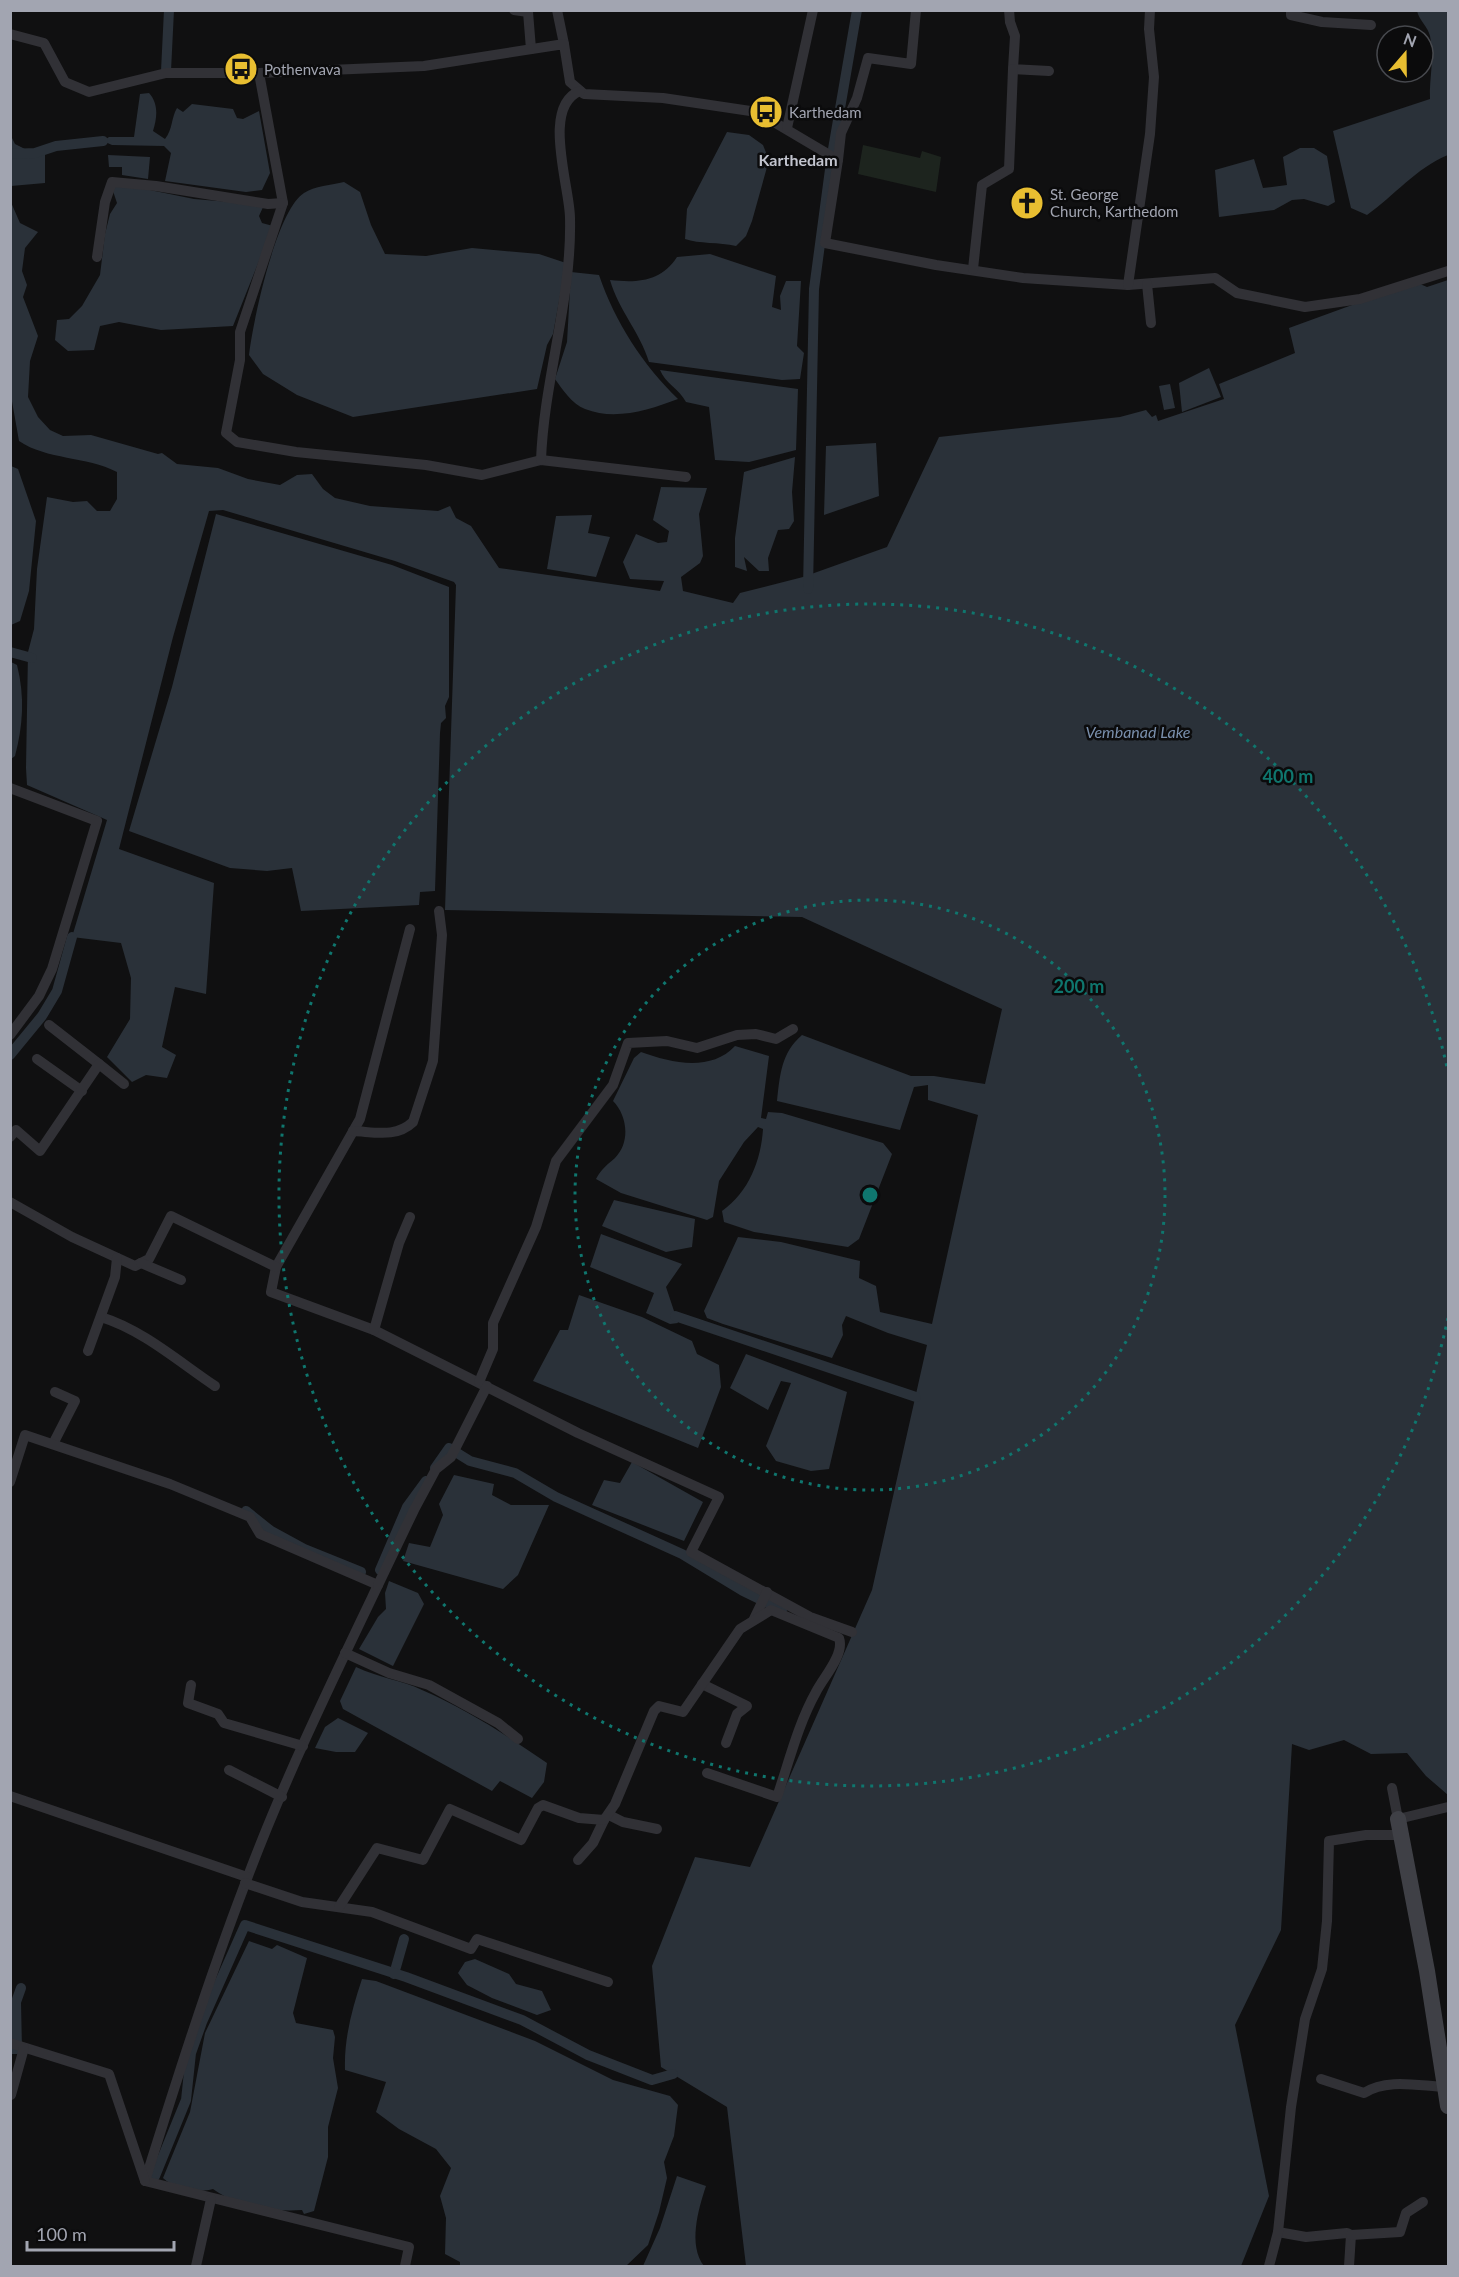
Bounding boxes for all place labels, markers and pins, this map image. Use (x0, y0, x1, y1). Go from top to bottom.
bus stop icon: Pothenvava (223, 51, 259, 87)
place label: Pothenvava (264, 60, 341, 78)
bus stop icon: Karthedam (748, 94, 784, 130)
place label: Karthedam (789, 103, 862, 121)
church icon: St. George Church, Karthedom (1009, 185, 1045, 221)
place label: St. George Church, Karthedom (1050, 185, 1178, 220)
centre of rings (860, 1185, 880, 1205)

